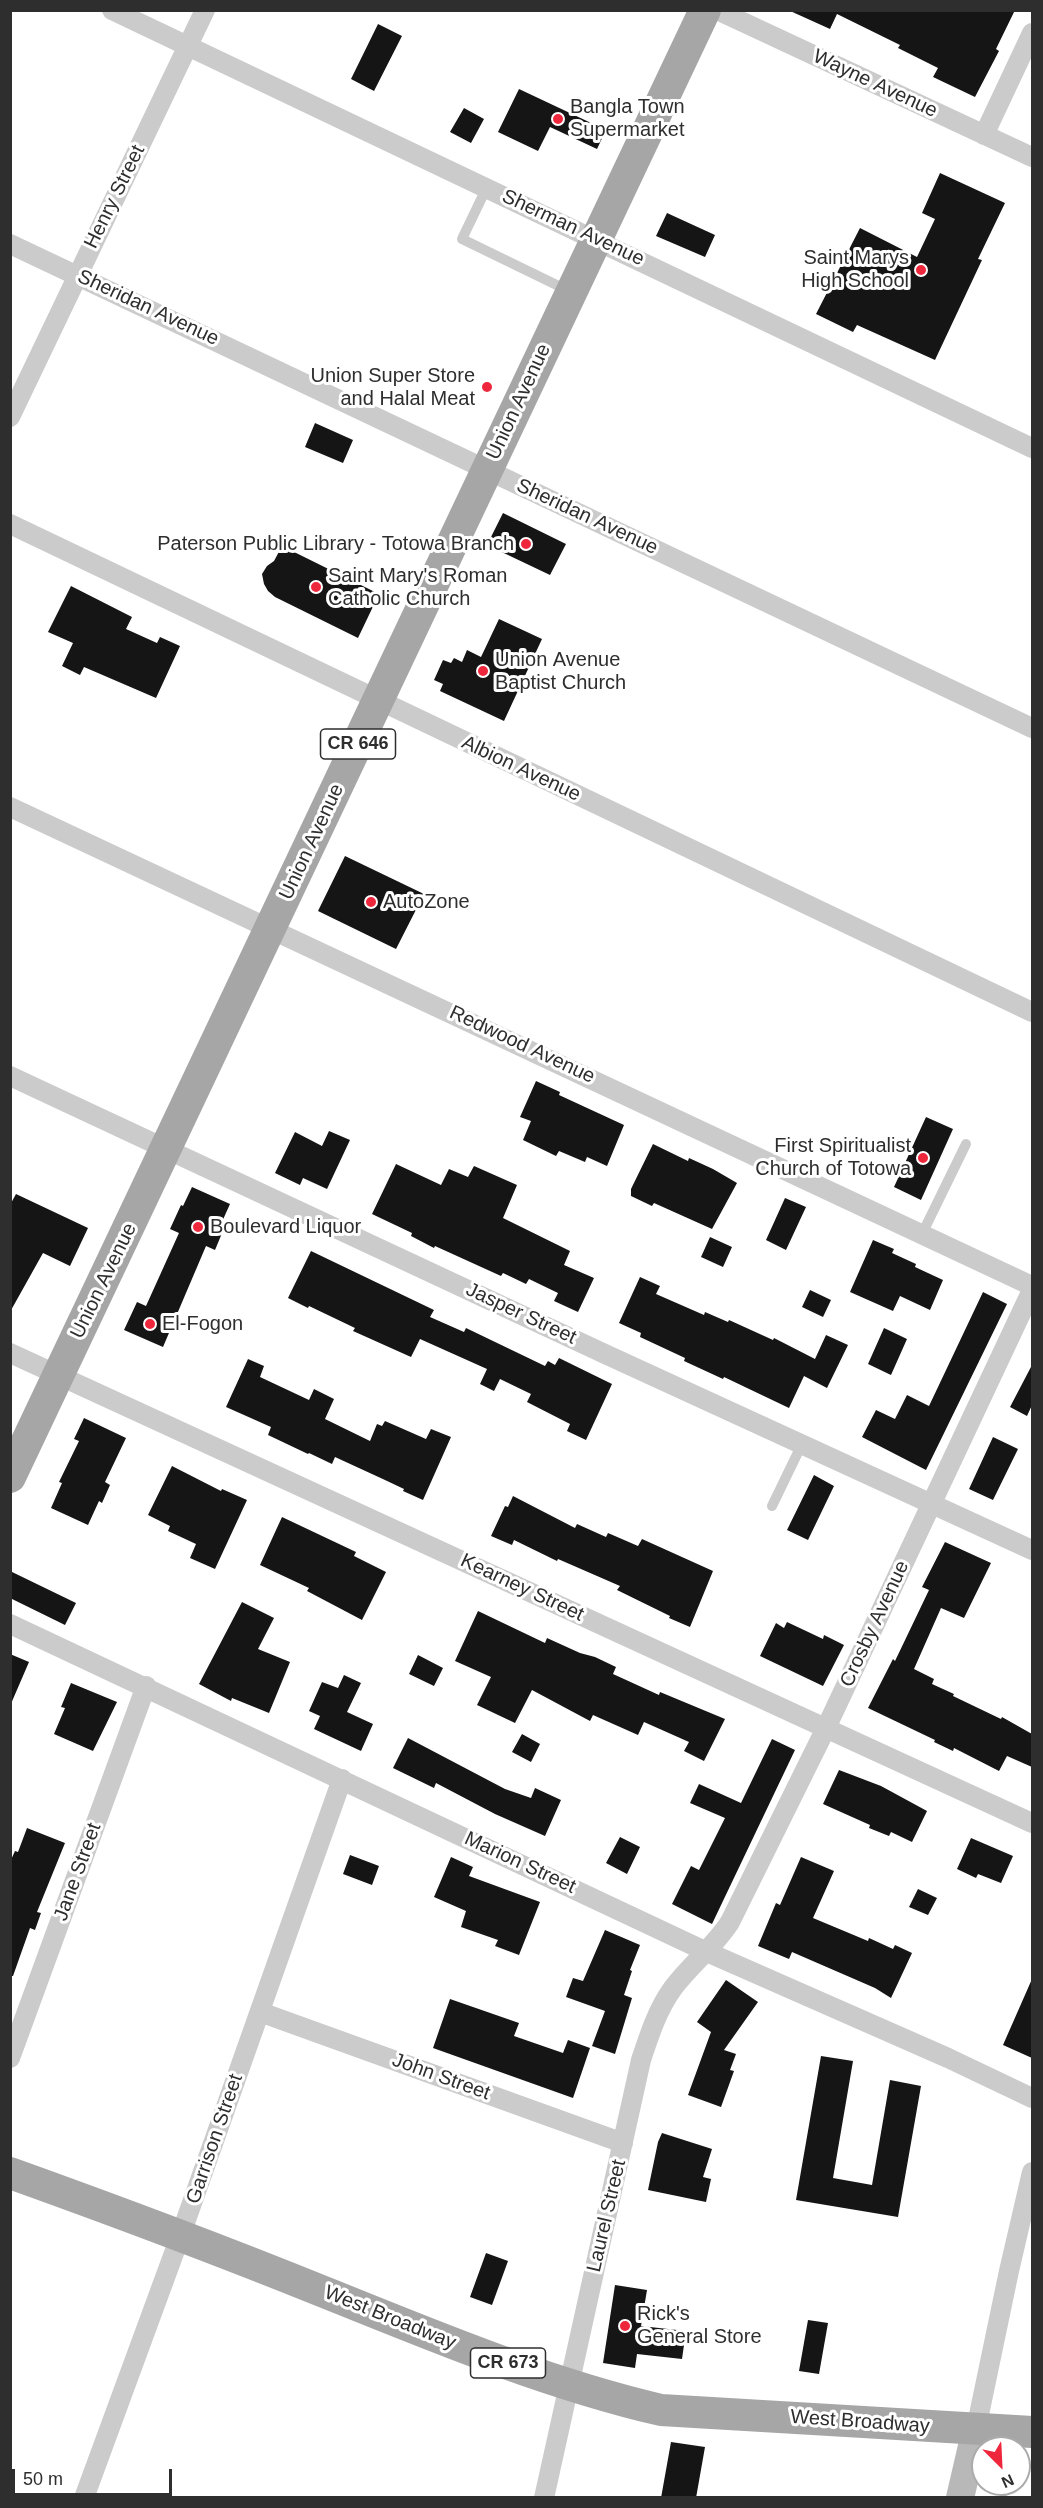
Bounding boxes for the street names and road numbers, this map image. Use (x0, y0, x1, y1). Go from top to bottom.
street label: Wayne Avenue (809, 45, 941, 123)
street label: Henry Street (80, 141, 150, 253)
street label: Sherman Avenue (498, 185, 648, 271)
street label: Sheridan Avenue (74, 265, 222, 351)
street label: Union Avenue (482, 340, 556, 464)
street label: Sheridan Avenue (513, 474, 661, 560)
road number: CR 646 (320, 729, 395, 759)
street label: Albion Avenue (458, 731, 584, 807)
street label: Union Avenue (275, 780, 349, 904)
street label: Redwood Avenue (446, 1001, 598, 1089)
street label: Union Avenue (66, 1219, 142, 1343)
street label: Jasper Street (462, 1278, 580, 1350)
street label: Kearney Street (456, 1549, 588, 1627)
street label: Crosby Avenue (835, 1557, 915, 1691)
street label: Jane Street (49, 1820, 107, 1924)
street label: Marion Street (461, 1827, 579, 1899)
street label: John Street (389, 2048, 493, 2106)
street label: Garrison Street (182, 2071, 248, 2207)
street label: Laurel Street (582, 2158, 632, 2274)
street label: West Broadway (321, 2281, 459, 2355)
road number: CR 673 (470, 2348, 546, 2378)
street label: West Broadway (789, 2405, 931, 2439)

